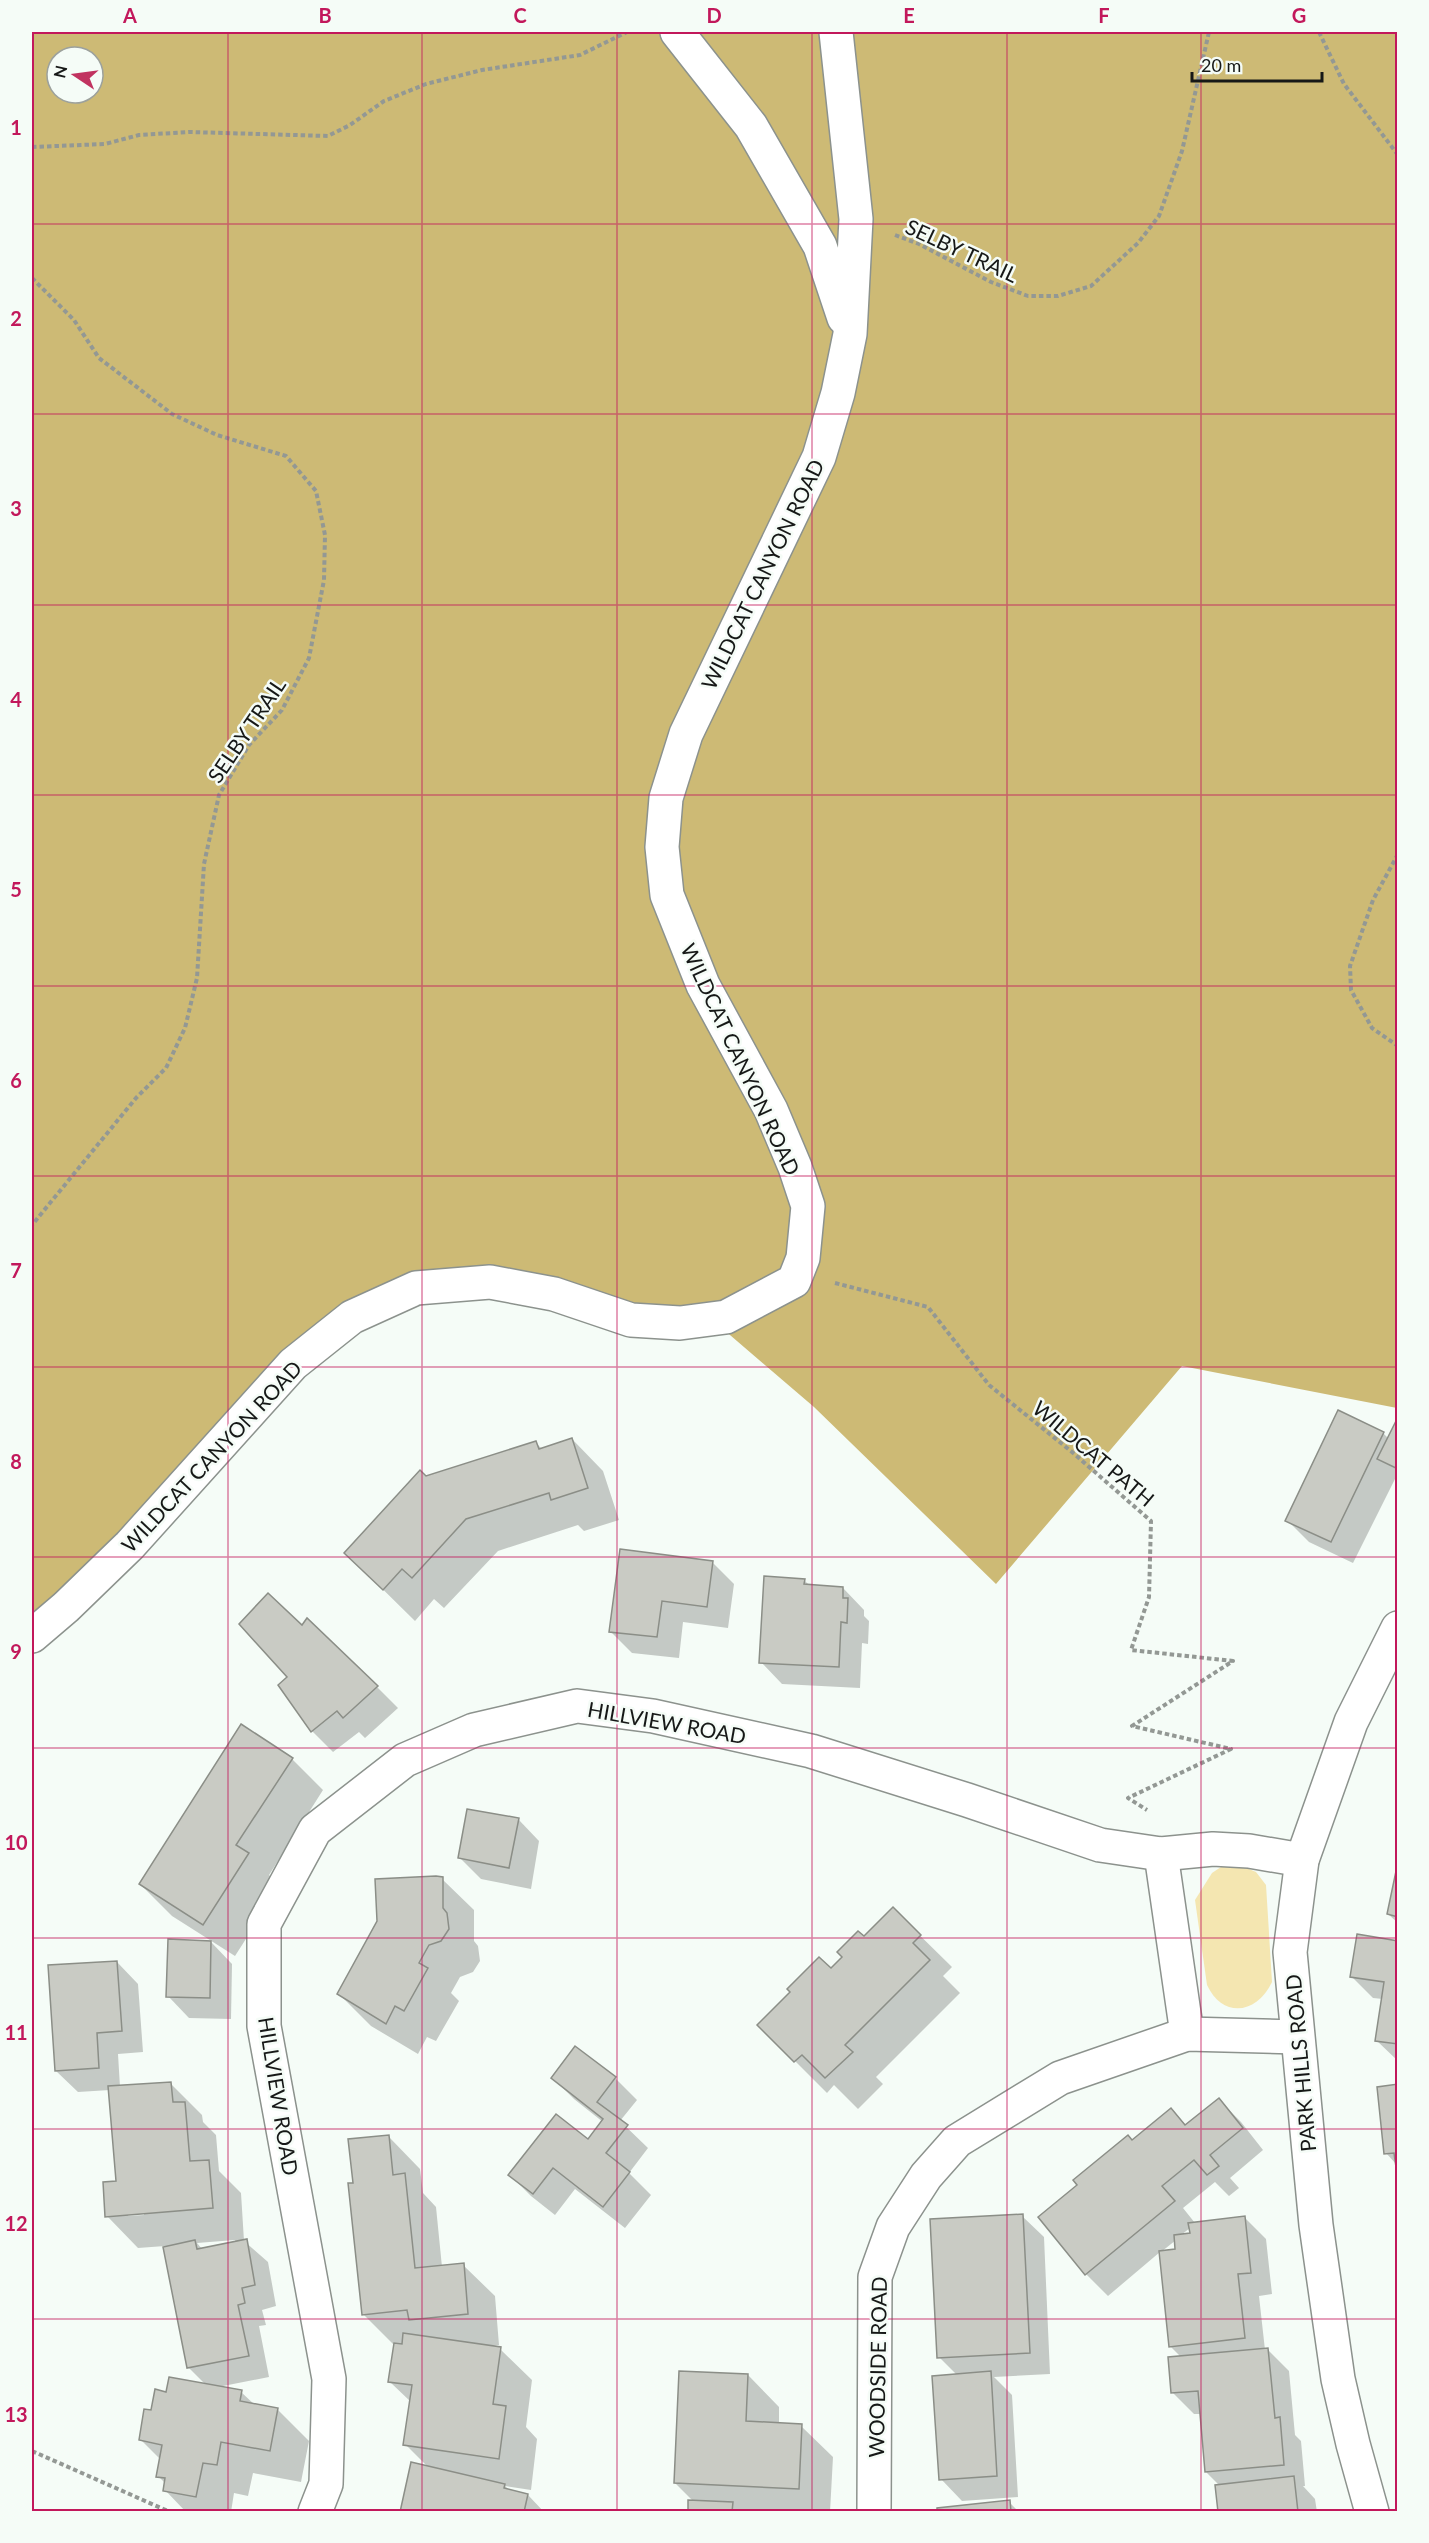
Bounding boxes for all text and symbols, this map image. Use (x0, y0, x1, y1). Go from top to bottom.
text: A (122, 3, 137, 27)
text: B (318, 3, 332, 27)
text: C (513, 3, 527, 27)
text: D (706, 3, 722, 27)
text: E (903, 3, 915, 27)
text: F (1098, 3, 1110, 27)
text: G (1292, 3, 1306, 27)
north arrow (45, 45, 105, 105)
scale bar (1192, 45, 1322, 83)
text: 20 m (1201, 54, 1241, 76)
text: N (49, 63, 71, 80)
text: 1 (10, 115, 22, 139)
street label: SELBY TRAIL (902, 213, 1022, 287)
text: 2 (10, 306, 22, 330)
street label: WILDCAT CANYON ROAD (695, 455, 829, 693)
text: 3 (10, 496, 22, 520)
street label: SELBY TRAIL (202, 673, 290, 787)
text: 4 (10, 687, 22, 711)
text: 5 (10, 877, 22, 901)
street label: WILDCAT CANYON ROAD (676, 939, 806, 1179)
text: 6 (10, 1068, 22, 1092)
text: 7 (10, 1258, 22, 1282)
street label: WILDCAT CANYON ROAD (116, 1355, 306, 1557)
street label: WILDCAT PATH (1028, 1395, 1160, 1511)
text: 8 (10, 1449, 22, 1473)
text: 9 (10, 1639, 22, 1663)
street label: HILLVIEW ROAD (586, 1696, 748, 1748)
text: 10 (4, 1830, 28, 1854)
street label: PARK HILLS ROAD (1280, 1973, 1320, 2153)
street label: HILLVIEW ROAD (254, 2015, 304, 2177)
text: 11 (4, 2020, 28, 2044)
text: 12 (4, 2211, 28, 2235)
street label: WOODSIDE ROAD (863, 2276, 891, 2458)
text: 13 (4, 2402, 28, 2426)

